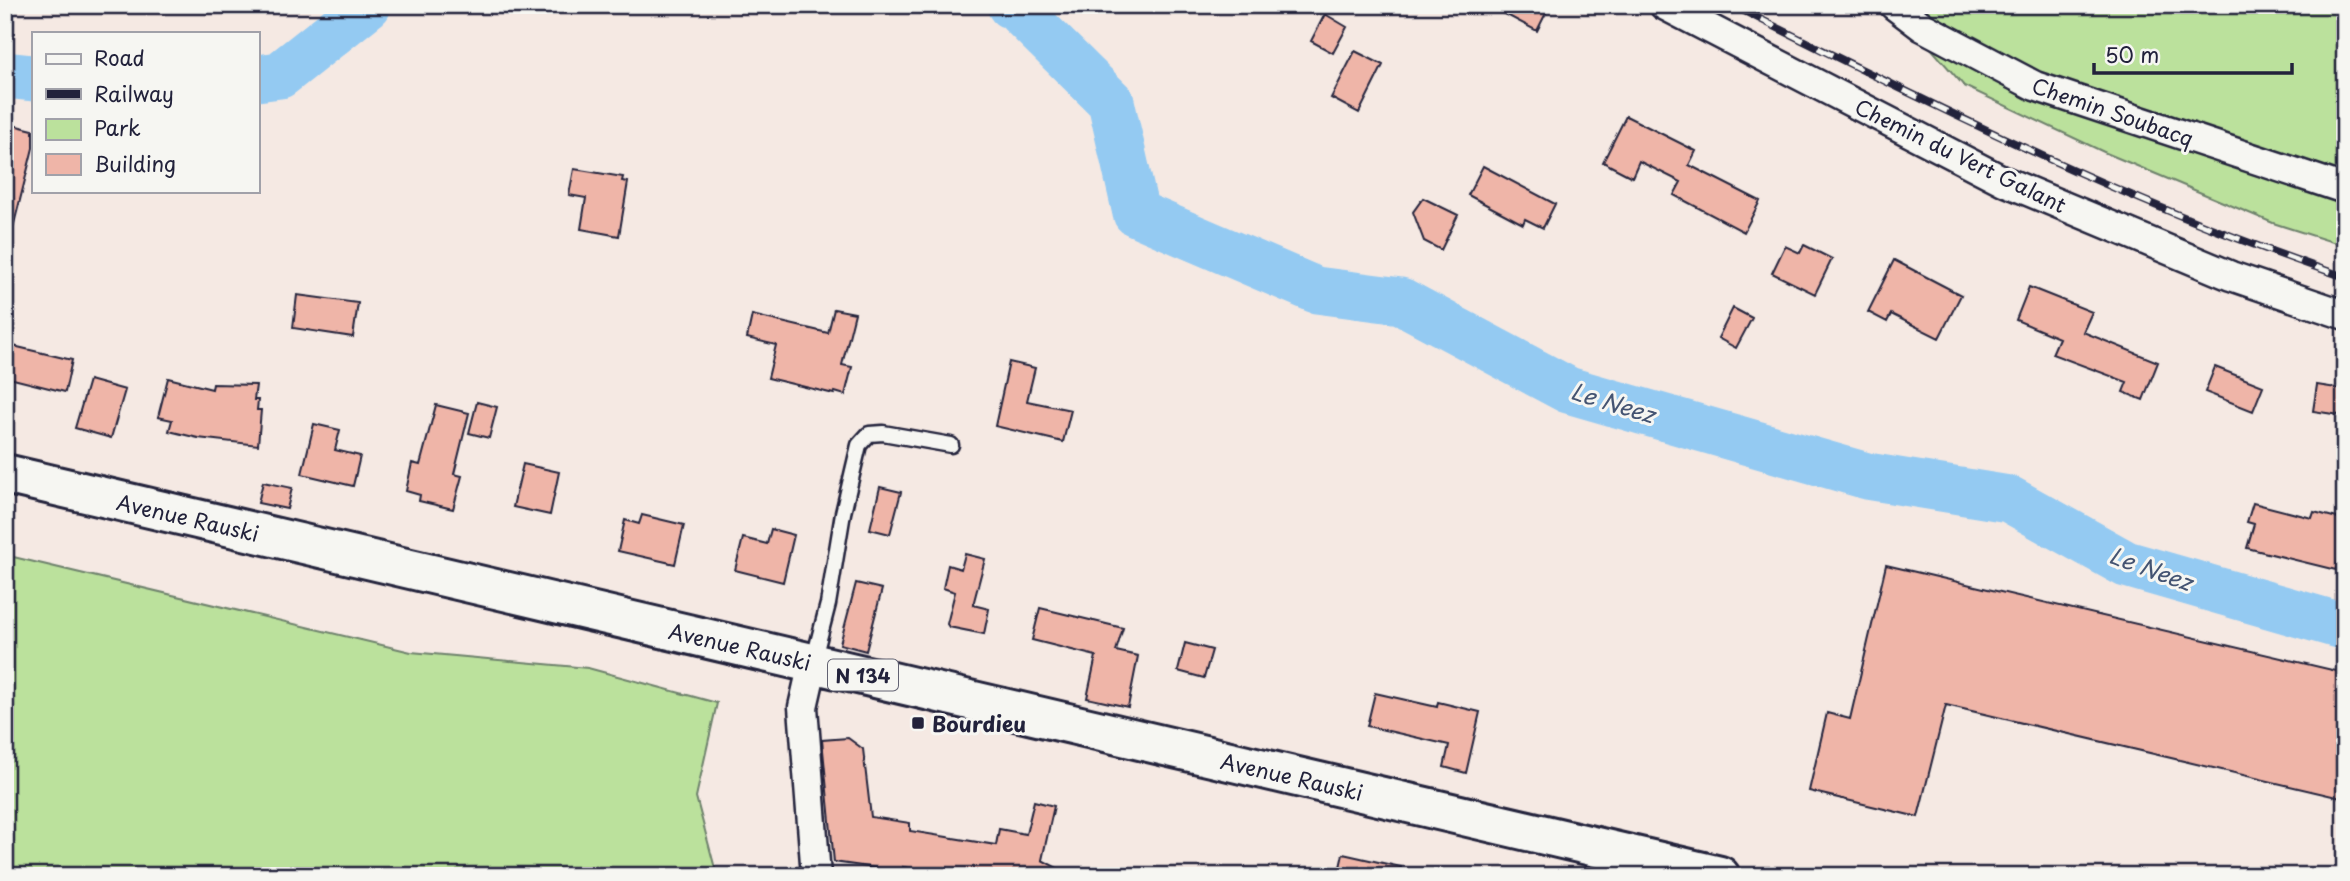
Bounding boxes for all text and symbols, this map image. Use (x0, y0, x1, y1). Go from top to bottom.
legend (32, 32, 259, 192)
scale bar (2094, 32, 2292, 76)
text: 50 m (2105, 38, 2159, 70)
text: Road (94, 41, 145, 73)
street label: Chemin Soubacq (2028, 68, 2198, 154)
text: Railway (94, 77, 174, 109)
street label: Chemin du Vert Galant (1850, 90, 2072, 220)
text: Park (94, 111, 141, 143)
text: Building (94, 147, 176, 179)
water label: Le Neez (1567, 373, 1662, 432)
street label: Avenue Rauski (114, 485, 262, 549)
water label: Le Neez (2105, 537, 2200, 600)
street label: Avenue Rauski (666, 614, 814, 678)
road number: N 134 (828, 660, 898, 690)
place label: Bourdieu (932, 707, 1026, 739)
marker: Bourdieu (910, 715, 926, 731)
street label: Avenue Rauski (1218, 744, 1366, 808)

